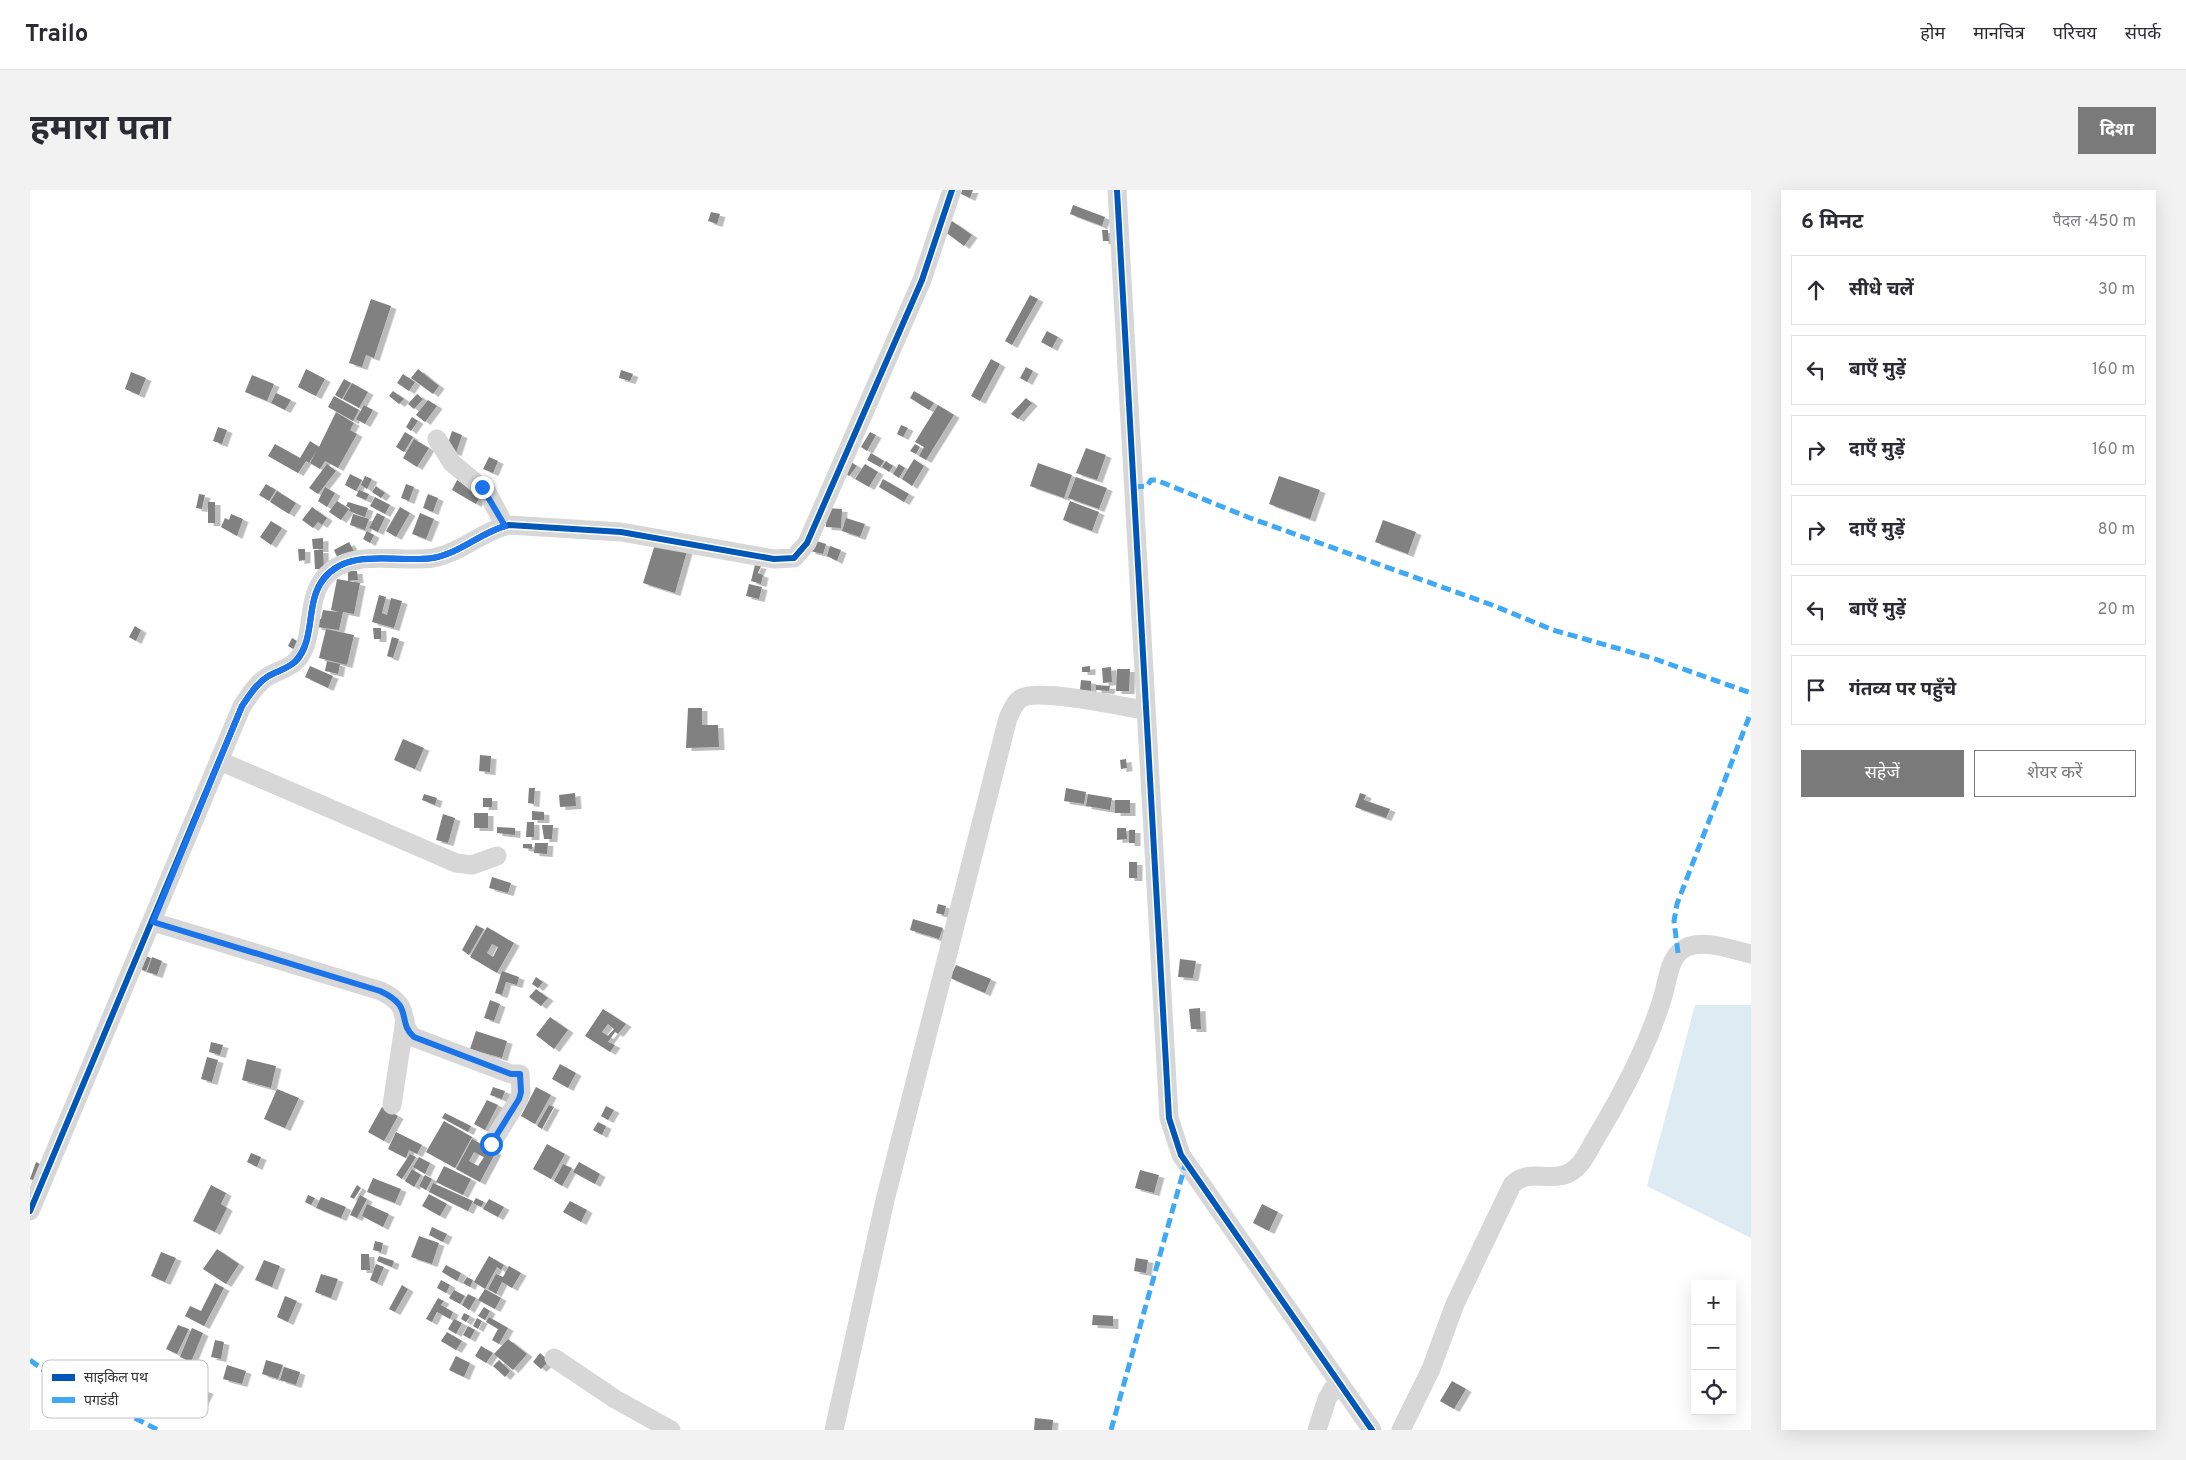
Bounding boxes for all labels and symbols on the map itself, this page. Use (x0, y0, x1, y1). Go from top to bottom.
route end (471, 476, 494, 499)
route start (480, 1133, 503, 1156)
legend (42, 1360, 208, 1418)
text: साइकिल पथ (84, 1369, 149, 1387)
text: पगडंडी (84, 1392, 119, 1410)

